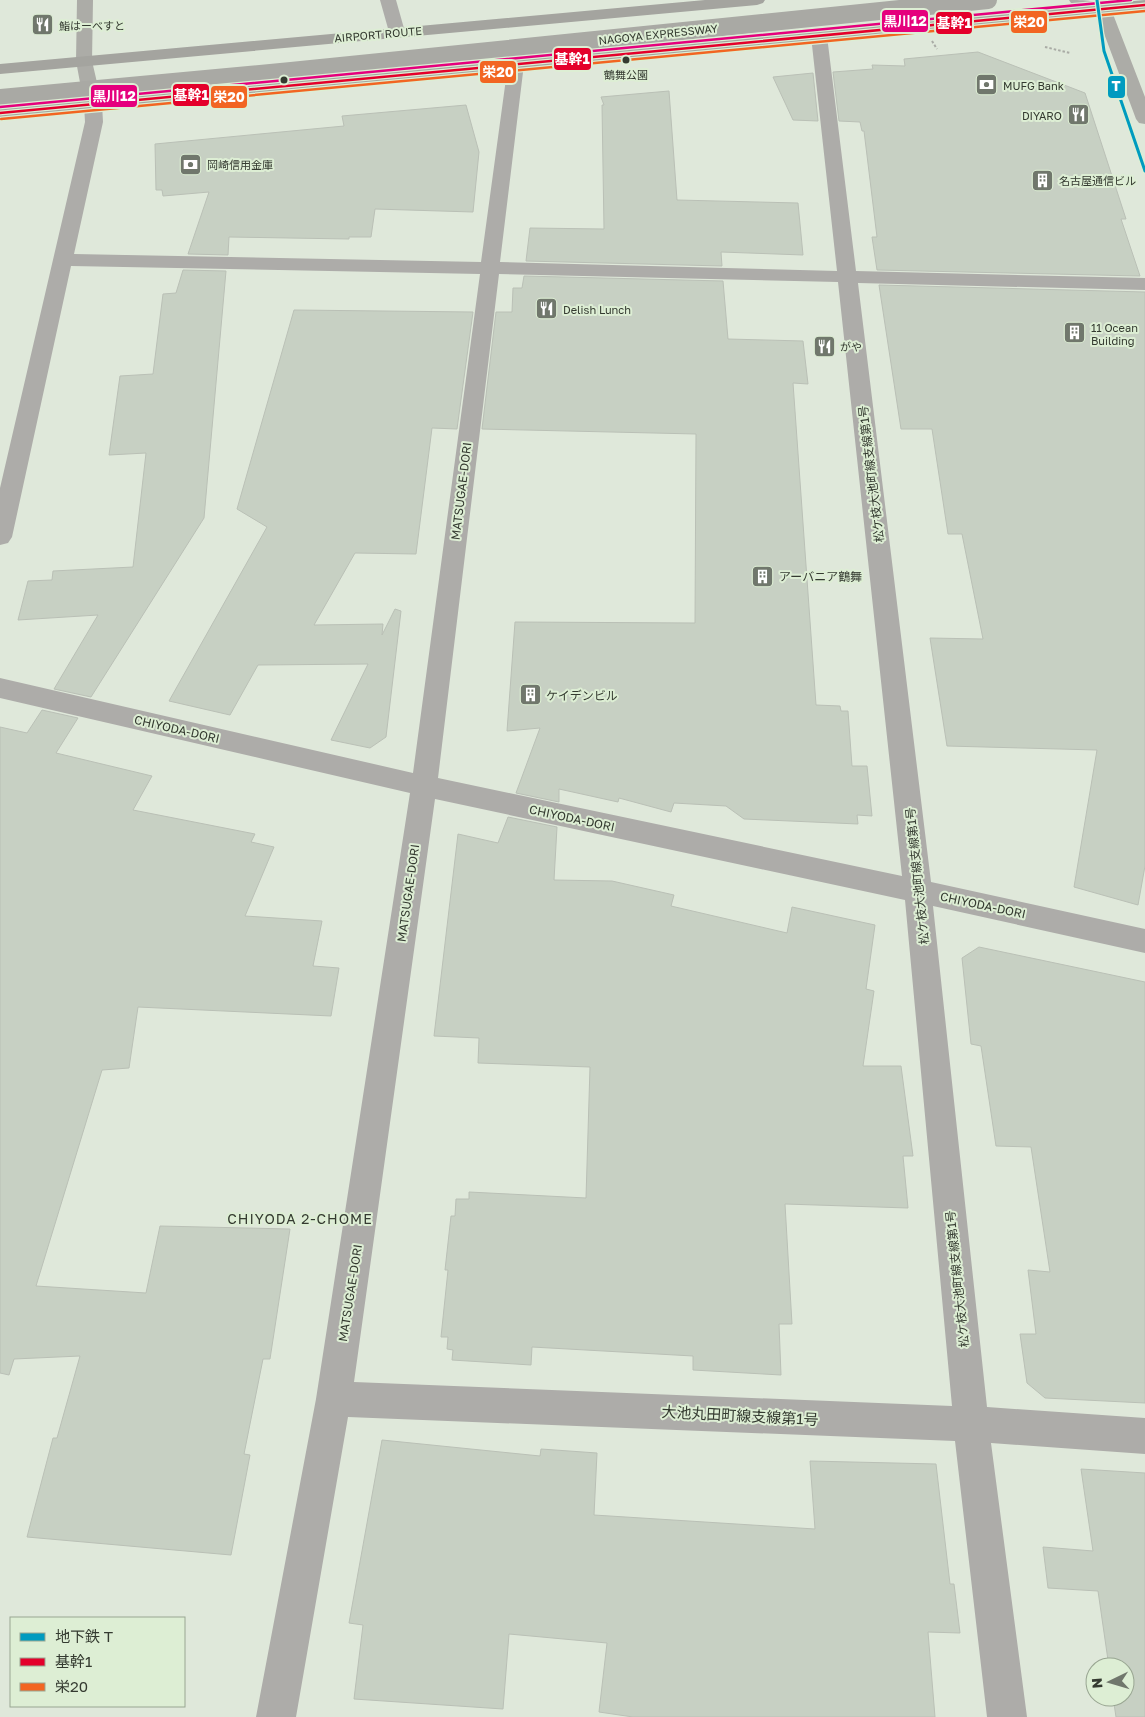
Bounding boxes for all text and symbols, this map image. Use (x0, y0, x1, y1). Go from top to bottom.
line badge: 黒川12 (881, 9, 929, 33)
line badge: 栄20 (1010, 10, 1048, 34)
line badge: 基幹1 (935, 11, 973, 35)
text: 黒川12 (883, 12, 927, 29)
restaurant icon: 鮨はーべすと (31, 13, 55, 37)
text: 栄20 (1013, 13, 1045, 30)
text: 基幹1 (936, 14, 972, 31)
place label: 鮨はーべすと (59, 19, 125, 32)
street label: NAGOYA EXPRESSWAY (598, 21, 718, 47)
street label: AIRPORT ROUTE (334, 24, 423, 44)
line badge: 基幹1 (553, 47, 592, 71)
text: 基幹1 (554, 50, 590, 67)
marker: 鶴舞公園 (621, 55, 631, 65)
line badge: 栄20 (479, 60, 517, 84)
text: 栄20 (482, 63, 514, 80)
place label: 鶴舞公園 (604, 68, 648, 81)
bank icon: MUFG Bank (975, 73, 999, 97)
unlabelled marker (279, 75, 289, 85)
line badge: T (1107, 75, 1126, 99)
text: T (1111, 77, 1121, 94)
place label: MUFG Bank (1003, 79, 1064, 92)
line badge: 基幹1 (172, 83, 210, 107)
line badge: 黒川12 (90, 84, 138, 108)
line badge: 栄20 (210, 85, 248, 109)
text: 基幹1 (173, 86, 209, 103)
text: 黒川12 (92, 87, 136, 104)
text: 栄20 (213, 88, 245, 105)
restaurant icon: DIYARO (1066, 103, 1090, 127)
place label: DIYARO (1022, 109, 1062, 122)
bank icon: 岡崎信用金庫 (179, 152, 203, 176)
place label: 岡崎信用金庫 (207, 158, 273, 171)
building icon: 名古屋通信ビル (1031, 168, 1055, 192)
place label: 名古屋通信ビル (1059, 174, 1136, 187)
restaurant icon: Delish Lunch (535, 297, 559, 321)
place label: Delish Lunch (563, 303, 631, 316)
building icon: 11 Ocean Building (1063, 321, 1087, 345)
place label: 11 Ocean Building (1091, 321, 1138, 347)
restaurant icon: がや (812, 334, 836, 358)
place label: がや (840, 340, 862, 353)
street label: 松ケ枝大池町線支線第1号 (855, 405, 887, 543)
street label: MATSUGAE-DORI (448, 441, 474, 541)
building icon: アーバニア鶴舞 (751, 564, 775, 588)
place label: アーバニア鶴舞 (779, 569, 862, 584)
building icon: ケイデンビル (518, 683, 542, 707)
place label: ケイデンビル (546, 688, 618, 703)
street label: CHIYODA-DORI (133, 712, 221, 746)
street label: CHIYODA-DORI (528, 802, 616, 834)
street label: 松ケ枝大池町線支線第1号 (902, 807, 932, 945)
street label: MATSUGAE-DORI (394, 843, 422, 943)
street label: CHIYODA-DORI (939, 889, 1027, 921)
district label: CHIYODA 2-CHOME (227, 1210, 373, 1227)
street label: 松ケ枝大池町線支線第1号 (942, 1210, 972, 1348)
street label: MATSUGAE-DORI (335, 1243, 365, 1343)
street label: 大池丸田町線支線第1号 (661, 1402, 819, 1428)
legend (10, 1617, 185, 1707)
text: 地下鉄 T (55, 1627, 113, 1645)
text: 基幹1 (55, 1652, 92, 1670)
north arrow (1085, 1657, 1135, 1707)
text: 栄20 (55, 1677, 88, 1695)
text: N (1088, 1677, 1105, 1689)

